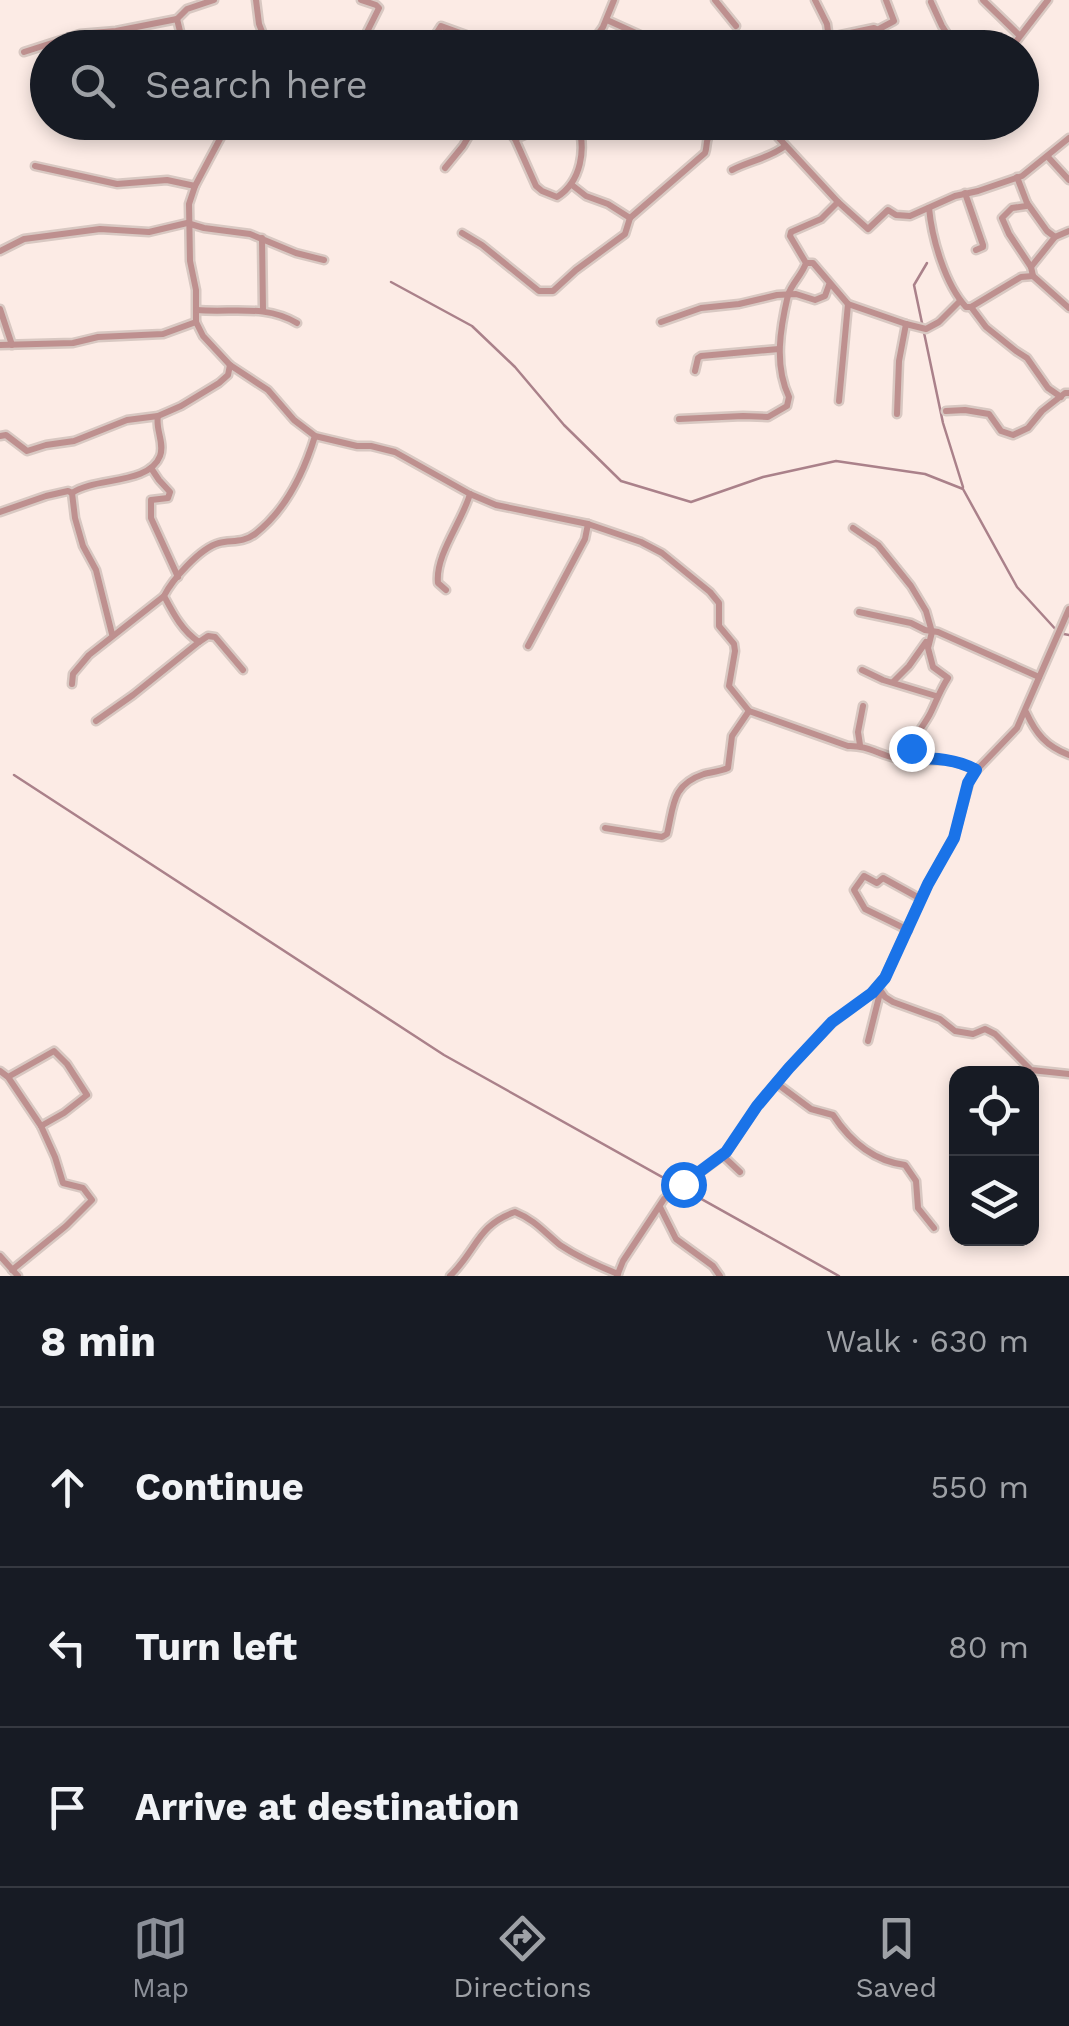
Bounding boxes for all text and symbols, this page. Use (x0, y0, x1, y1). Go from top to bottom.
search box (30, 30, 1039, 140)
icon: search (65, 58, 120, 113)
text: Search here (145, 63, 368, 107)
route end (889, 726, 935, 772)
map controls (949, 1066, 1039, 1246)
button: locate (949, 1066, 1039, 1156)
button: layers (949, 1156, 1039, 1246)
route start (661, 1162, 707, 1208)
text: 8 min (40, 1317, 156, 1366)
text: Walk · 630 m (826, 1322, 1029, 1360)
icon: ahead (40, 1460, 95, 1515)
text: Continue (135, 1465, 304, 1509)
text: 550 m (930, 1468, 1029, 1506)
icon: left (40, 1620, 95, 1675)
text: Turn left (135, 1625, 297, 1669)
text: 80 m (948, 1628, 1029, 1666)
icon: arrive (40, 1780, 95, 1835)
text: Arrive at destination (135, 1785, 520, 1829)
tab: Map (132, 1911, 189, 2004)
tab: Directions (453, 1911, 592, 2004)
tab: Saved (856, 1911, 937, 2004)

